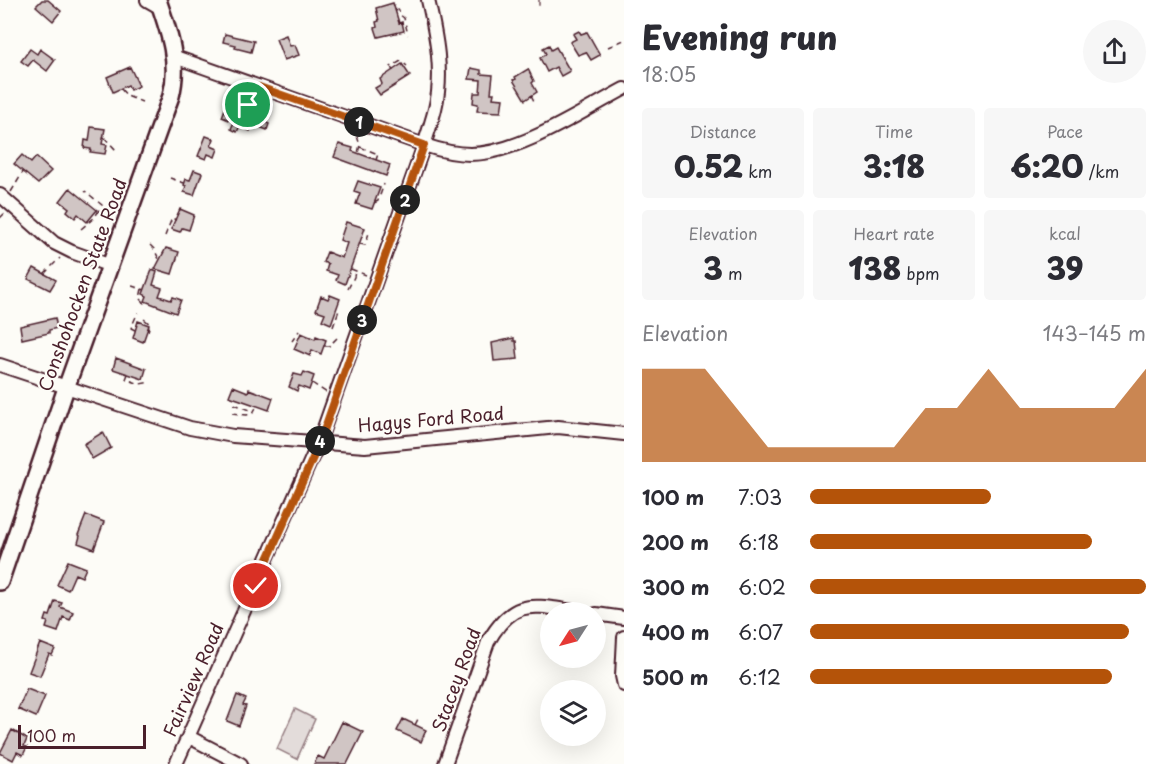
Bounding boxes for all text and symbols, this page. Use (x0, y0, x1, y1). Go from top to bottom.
text: Evening run (642, 11, 837, 61)
button: share (1083, 20, 1146, 83)
text: 18:05 (642, 59, 696, 89)
pin (222, 79, 273, 130)
icon: arrive (231, 88, 264, 121)
pin: 1 (344, 107, 374, 137)
text: 1 (355, 110, 363, 134)
text: Distance (689, 119, 757, 143)
text: Time (875, 119, 913, 143)
text: Pace (1047, 119, 1083, 143)
text: 0.52 (674, 143, 743, 188)
text: 3:18 (863, 143, 925, 188)
text: 6:20 (1011, 143, 1084, 188)
text: km (743, 159, 772, 183)
text: /km (1084, 159, 1119, 183)
street label: Conshohocken State Road (30, 174, 133, 395)
pin: 2 (390, 185, 420, 215)
text: 2 (399, 188, 411, 212)
text: Elevation (688, 221, 758, 245)
text: Heart rate (854, 221, 934, 245)
text: kcal (1049, 221, 1081, 245)
text: 3 (703, 245, 723, 290)
text: 138 (848, 245, 901, 290)
text: 39 (1046, 245, 1084, 290)
text: m (723, 261, 743, 285)
text: bpm (901, 261, 940, 285)
pin: 3 (347, 305, 377, 335)
text: 3 (357, 308, 367, 332)
text: Elevation (642, 318, 728, 348)
text: 143–145 m (1043, 318, 1146, 348)
street label: Hagys Ford Road (357, 399, 505, 438)
pin: 4 (305, 426, 335, 456)
text: 4 (315, 429, 325, 453)
text: 100 m (642, 482, 704, 512)
text: 7:03 (738, 482, 782, 512)
text: 200 m (642, 527, 709, 557)
text: 6:18 (738, 527, 779, 557)
pin (230, 560, 281, 611)
icon: check (239, 569, 272, 602)
text: 300 m (642, 572, 710, 602)
text: 6:02 (738, 572, 786, 602)
north arrow (540, 602, 606, 668)
map controls (540, 602, 606, 746)
text: 400 m (642, 617, 710, 647)
text: 6:07 (738, 617, 783, 647)
street label: Fairview Road (155, 618, 230, 741)
street label: Stacey Road (424, 624, 487, 735)
text: 500 m (642, 662, 709, 692)
text: 6:12 (738, 662, 781, 692)
button: layers (540, 680, 606, 746)
scale bar (18, 722, 146, 750)
text: 100 m (27, 723, 76, 747)

